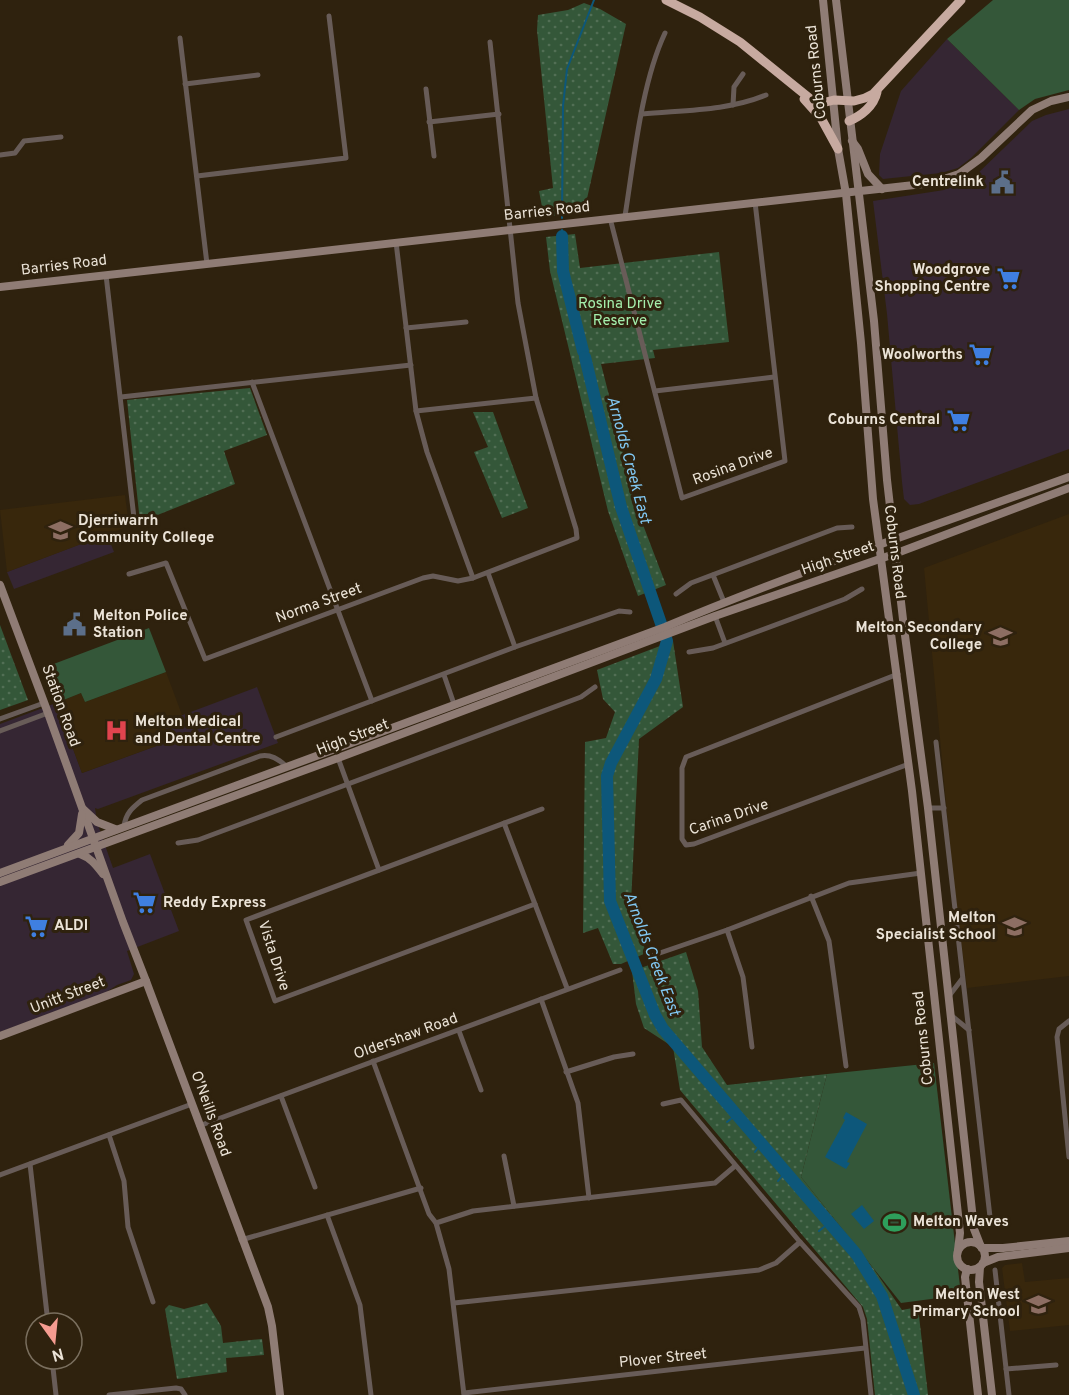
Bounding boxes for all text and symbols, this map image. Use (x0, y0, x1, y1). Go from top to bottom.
street label: Coburns Road (803, 24, 831, 120)
public building icon: Centrelink (989, 169, 1015, 195)
place label: Centrelink (912, 173, 984, 192)
street label: Barries Road (503, 198, 591, 226)
street label: Barries Road (20, 251, 108, 281)
place label: Woodgrove Shopping Centre (875, 261, 990, 297)
supermarket icon: Woodgrove Shopping Centre (995, 266, 1021, 292)
park label: Rosina Drive Reserve (578, 295, 662, 331)
supermarket icon: Woolworths (968, 342, 994, 368)
place label: Woolworths (882, 346, 963, 365)
water label: Arnolds Creek East (601, 394, 655, 527)
supermarket icon: Coburns Central (945, 407, 971, 433)
place label: Coburns Central (828, 411, 940, 430)
street label: Rosina Drive (690, 444, 776, 490)
street label: Coburns Road (879, 504, 909, 600)
place label: Djerriwarrh Community College (78, 512, 214, 548)
school or university icon: Djerriwarrh Community College (47, 517, 73, 543)
street label: High Street (799, 538, 877, 580)
street label: Norma Street (273, 580, 365, 628)
place label: Melton Police Station (93, 607, 188, 643)
public building icon: Melton Police Station (62, 612, 88, 638)
place label: Melton Secondary College (855, 619, 982, 655)
school or university icon: Melton Secondary College (987, 624, 1013, 650)
street label: Station Road (36, 662, 84, 750)
place label: Melton Medical and Dental Centre (135, 713, 261, 749)
street label: High Street (314, 716, 392, 760)
hospital icon: Melton Medical and Dental Centre (104, 718, 130, 744)
street label: Carina Drive (687, 796, 771, 840)
water label: Arnolds Creek East (618, 889, 684, 1020)
supermarket icon: Reddy Express (132, 890, 158, 916)
place label: Reddy Express (163, 894, 267, 913)
place label: Melton Specialist School (876, 909, 996, 945)
supermarket icon: ALDI (23, 913, 49, 939)
school or university icon: Melton Specialist School (1001, 914, 1027, 940)
place label: ALDI (54, 917, 88, 936)
street label: Vista Drive (253, 918, 293, 994)
street label: Unitt Street (28, 973, 108, 1019)
street label: Coburns Road (910, 990, 938, 1086)
street label: Oldershaw Road (351, 1009, 461, 1065)
street label: O'Neills Road (186, 1069, 234, 1159)
sports icon: Melton Waves (882, 1209, 908, 1235)
place label: Melton Waves (913, 1213, 1009, 1232)
place label: Melton West Primary School (912, 1286, 1020, 1322)
school or university icon: Melton West Primary School (1025, 1291, 1051, 1317)
north arrow (24, 1311, 84, 1371)
text: N (49, 1342, 66, 1365)
street label: Plover Street (618, 1345, 708, 1373)

